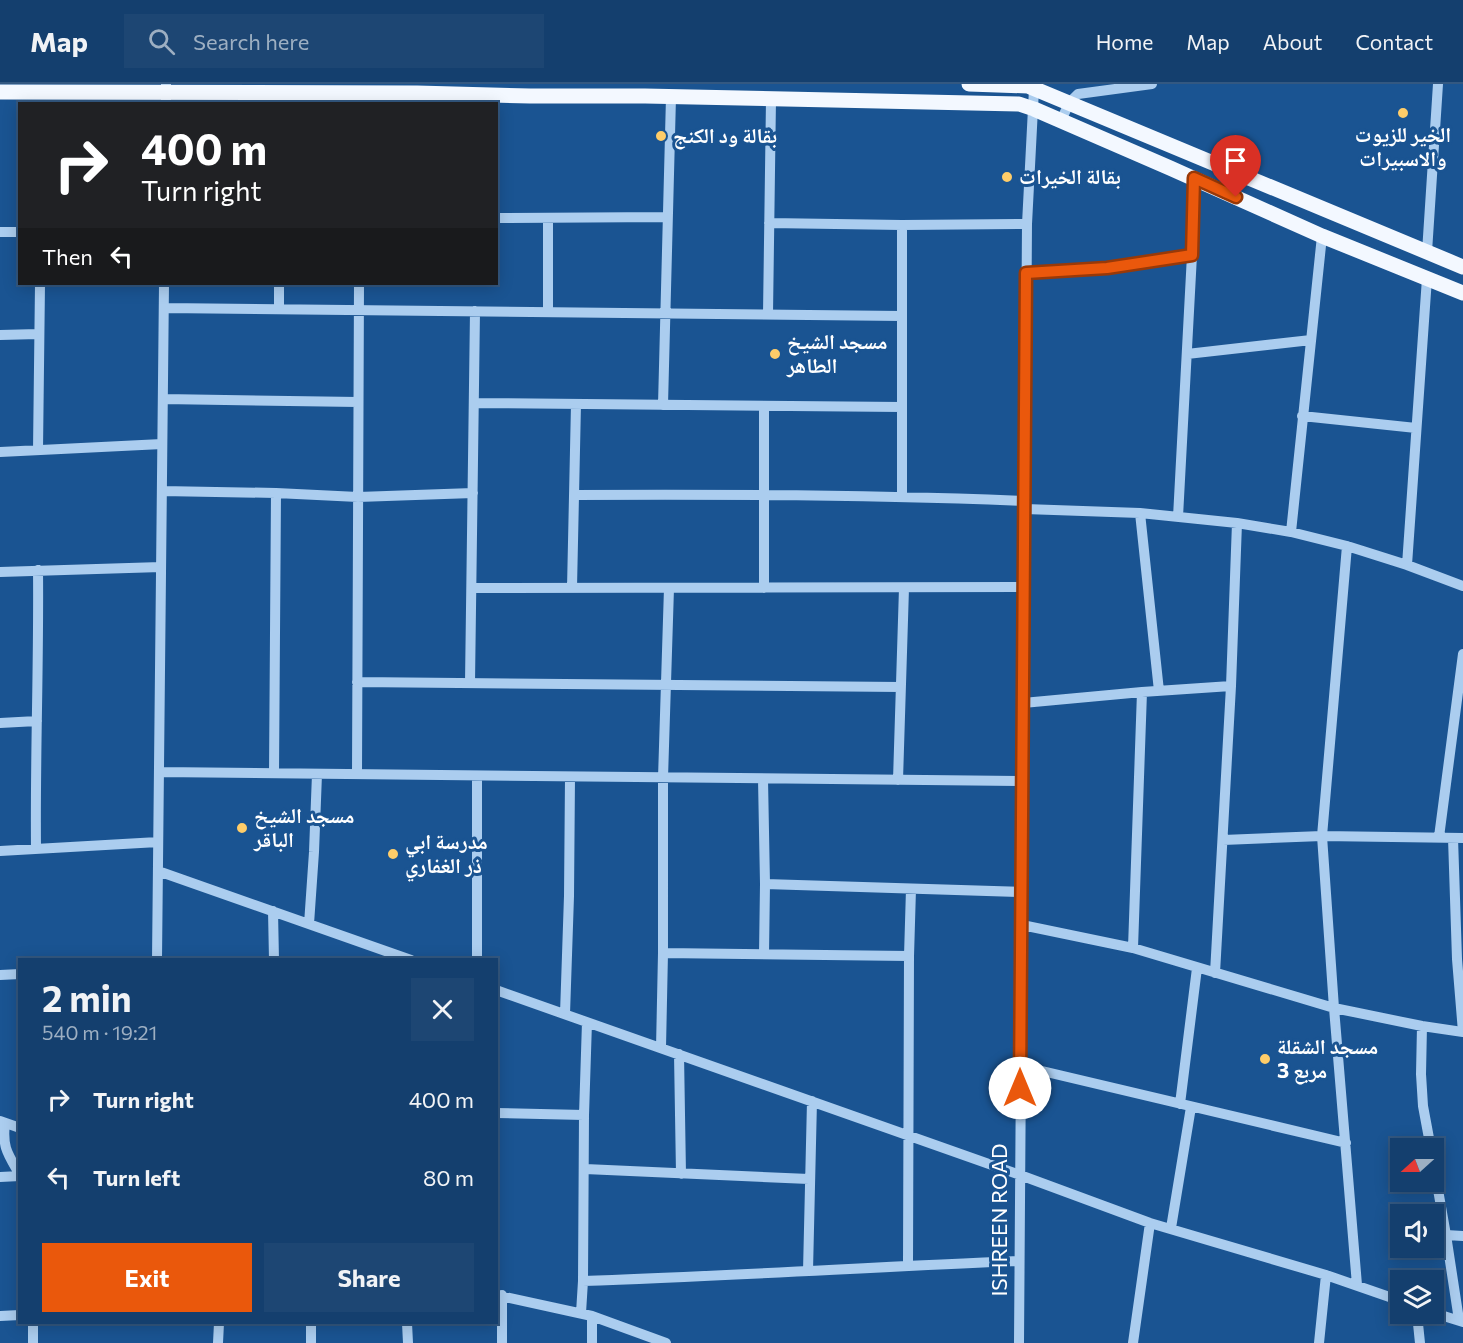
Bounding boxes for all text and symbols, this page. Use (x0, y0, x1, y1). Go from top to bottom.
search box (124, 14, 544, 68)
text: Map (30, 24, 88, 58)
icon: search (145, 25, 178, 58)
text: Search here (193, 28, 309, 55)
text: Home (1096, 29, 1153, 54)
text: Map (1186, 29, 1230, 54)
text: About (1263, 29, 1322, 54)
text: Contact (1355, 29, 1433, 54)
marker: الخير للزيوت والاسبيرات (1396, 106, 1410, 120)
place label: الخير للزيوت والاسبيرات (1355, 121, 1451, 171)
text: 400 m (141, 122, 267, 174)
place label: بقالة ود الكنج (673, 122, 777, 150)
icon: right (42, 126, 120, 204)
marker: بقالة ود الكنج (654, 129, 668, 143)
pin (1210, 135, 1261, 197)
icon: arrive (1219, 144, 1252, 177)
place label: بقالة الخيرات (1019, 163, 1121, 189)
marker: بقالة الخيرات (1000, 170, 1014, 184)
text: Turn right (141, 174, 261, 207)
icon: left (105, 240, 138, 273)
text: Then (42, 243, 93, 270)
place label: مسجد الشيخ الطاهر (786, 328, 888, 378)
marker: مسجد الشيخ الطاهر (768, 347, 782, 361)
place label: مسجد الشيخ الباقر (253, 802, 355, 852)
marker: مسجد الشيخ الباقر (235, 821, 249, 835)
place label: مدرسة ابي ذر الغفاري (405, 828, 488, 882)
marker: مدرسة ابي ذر الغفاري (386, 847, 400, 861)
text: 2 min (42, 975, 132, 1019)
button: close (411, 978, 474, 1041)
text: 540 m · 19:21 (42, 1020, 157, 1044)
place label: مسجد الشقلة مربع 3 (1277, 1033, 1378, 1085)
marker: مسجد الشقلة مربع 3 (1258, 1052, 1272, 1066)
position arrow (988, 1056, 1052, 1120)
icon: right (42, 1083, 75, 1116)
text: Turn right (93, 1086, 194, 1113)
text: 400 m (409, 1086, 474, 1113)
north arrow (1390, 1138, 1444, 1192)
map controls (1390, 1138, 1444, 1324)
street label: ISHREEN ROAD (986, 1143, 1011, 1297)
icon: left (42, 1161, 75, 1194)
text: Turn left (93, 1164, 180, 1191)
text: 80 m (423, 1164, 474, 1191)
button: sound (1390, 1204, 1444, 1258)
button: Exit (42, 1243, 252, 1312)
button: Share (264, 1243, 474, 1312)
button: layers (1390, 1270, 1444, 1324)

